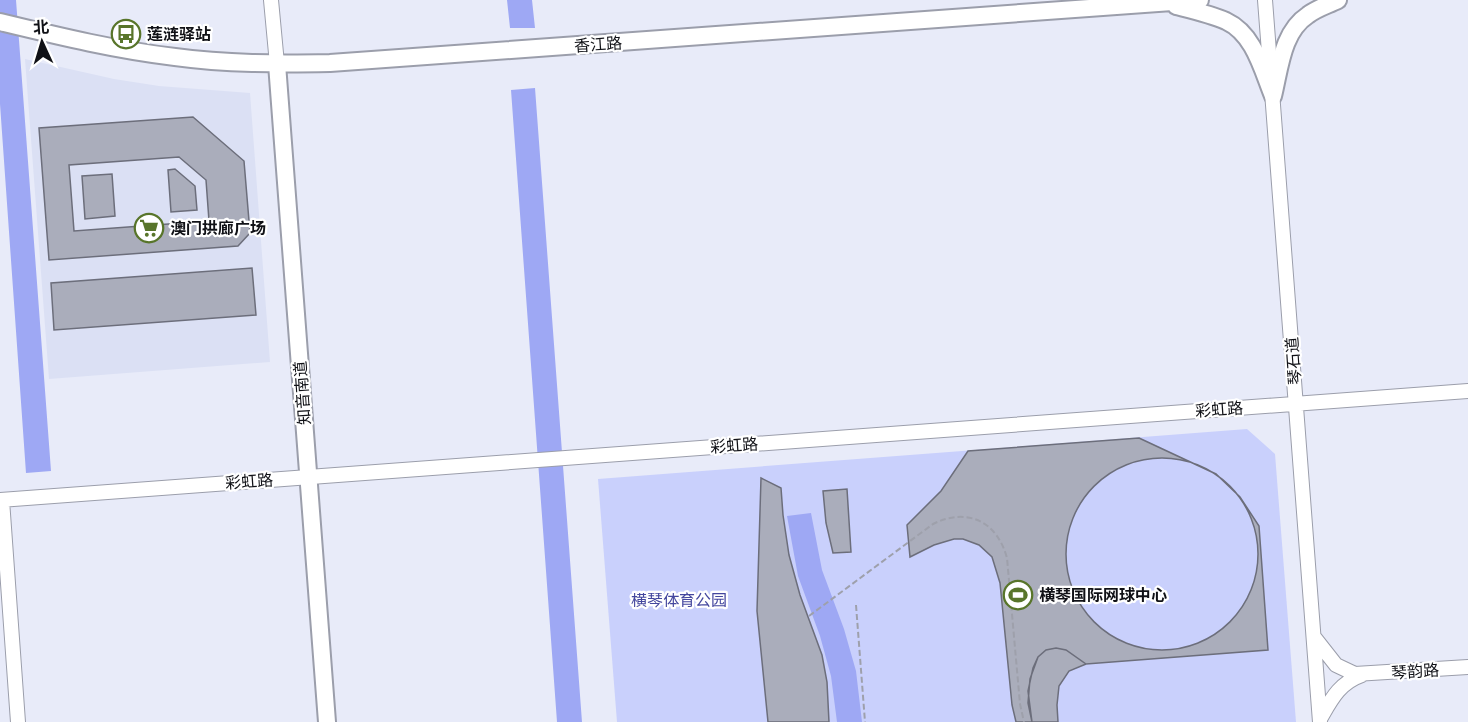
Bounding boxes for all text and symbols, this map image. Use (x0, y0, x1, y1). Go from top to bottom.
north arrow (12, 12, 72, 72)
text: 北 (32, 17, 50, 37)
bus stop icon: 莲涟驿站 (110, 18, 142, 50)
place label: 莲涟驿站 (147, 25, 211, 43)
street label: 香江路 (573, 33, 623, 55)
supermarket icon: 澳门拱廊广场 (133, 212, 165, 244)
place label: 澳门拱廊广场 (170, 219, 266, 237)
street label: 琴石道 (1282, 336, 1304, 386)
street label: 知音南道 (291, 360, 313, 426)
street label: 彩虹路 (1194, 398, 1244, 420)
street label: 彩虹路 (709, 434, 759, 456)
street label: 彩虹路 (224, 470, 274, 492)
sports icon: 横琴国际网球中心 (1002, 579, 1034, 611)
place label: 横琴国际网球中心 (1039, 586, 1167, 604)
park label: 横琴体育公园 (631, 591, 727, 609)
street label: 琴韵路 (1390, 660, 1440, 682)

